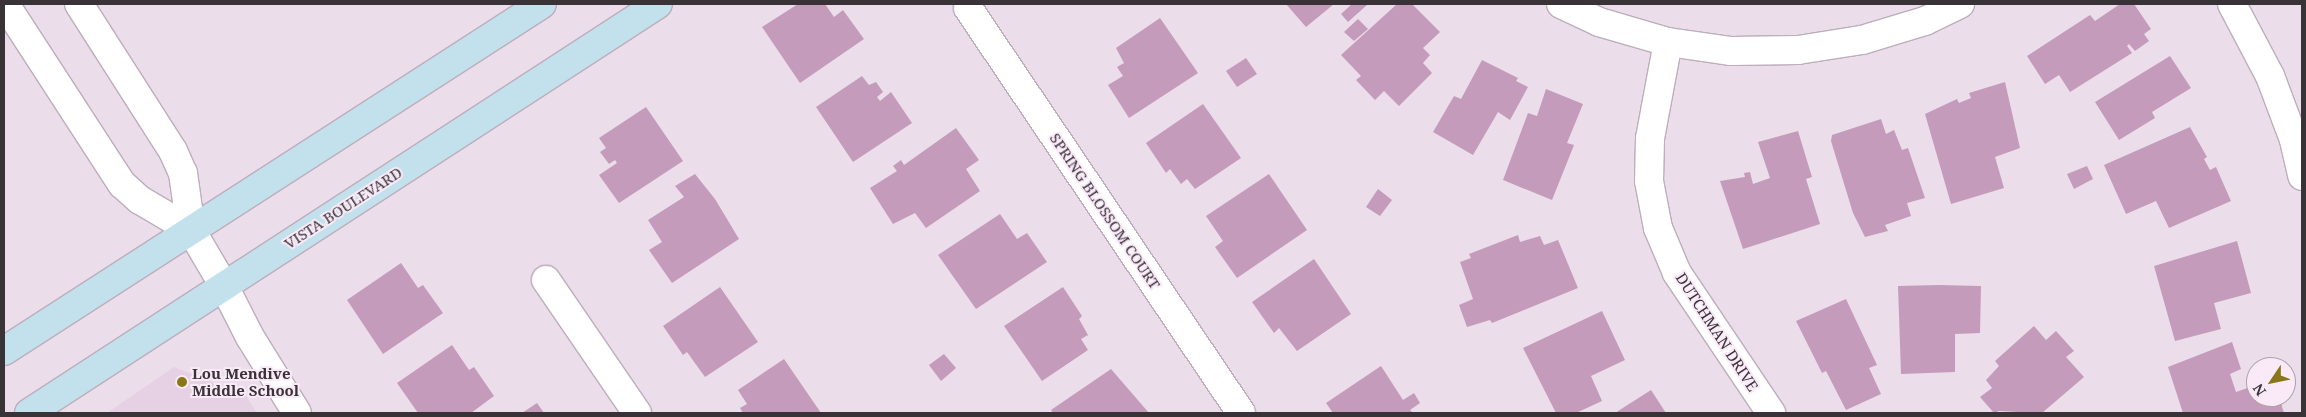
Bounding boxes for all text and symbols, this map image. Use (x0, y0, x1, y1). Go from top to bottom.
street label: SPRING BLOSSOM COURT (1046, 130, 1164, 292)
street label: VISTA BOULEVARD (281, 163, 405, 253)
street label: DUTCHMAN DRIVE (1672, 269, 1762, 395)
north arrow (2246, 357, 2296, 407)
place label: Lou Mendive Middle School (192, 364, 299, 399)
marker: Lou Mendive Middle School (176, 376, 188, 388)
text: N (2248, 380, 2270, 400)

